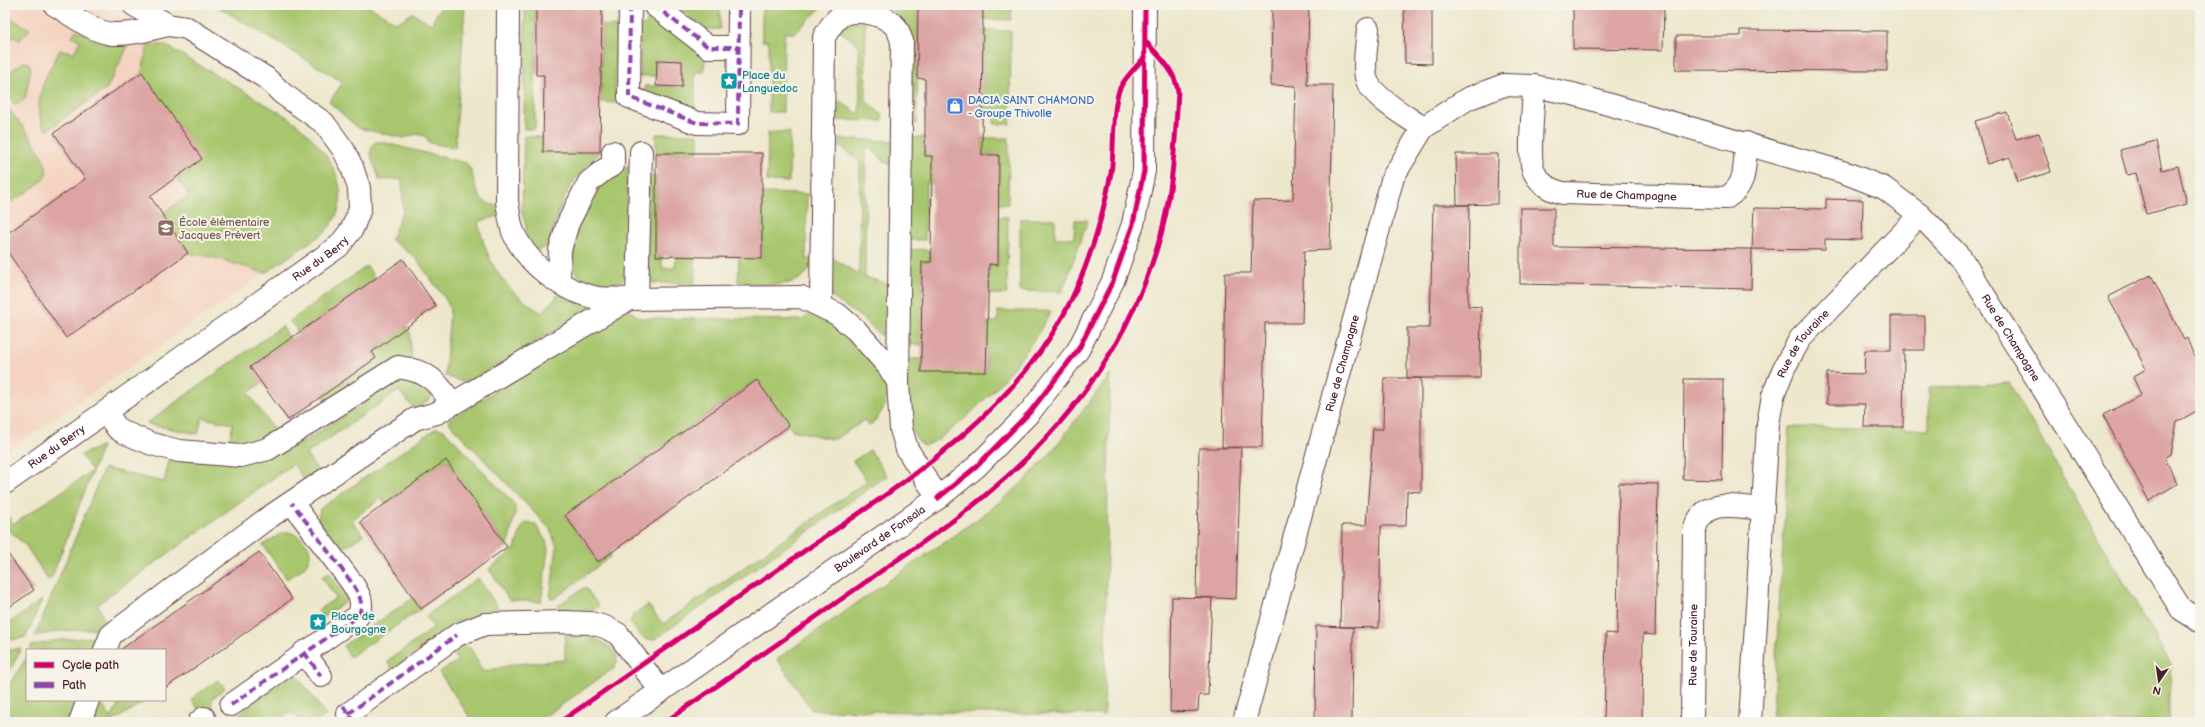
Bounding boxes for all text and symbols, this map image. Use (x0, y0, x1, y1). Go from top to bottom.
place label: Place du Languedoc (742, 69, 798, 95)
place icon: Place du Languedoc (719, 71, 739, 91)
place label: DACIA SAINT CHAMOND - Groupe Thivolle (968, 94, 1094, 120)
shop icon: DACIA SAINT CHAMOND - Groupe Thivolle (945, 96, 965, 116)
street label: Rue de Champagne (1576, 187, 1677, 203)
place label: École élémentaire Jacques Prévert (179, 215, 270, 242)
school or university icon: École élémentaire Jacques Prévert (156, 218, 176, 238)
street label: Rue du Berry (290, 234, 351, 284)
street label: Rue de Champagne (1978, 292, 2043, 384)
street label: Rue de Touraine (1775, 307, 1832, 380)
street label: Rue de Champagne (1323, 313, 1362, 413)
street label: Rue du Berry (26, 422, 88, 471)
street label: Boulevard de Fonsala (832, 503, 928, 575)
street label: Rue de Touraine (1686, 603, 1700, 686)
place label: Place de Bourgogne (331, 610, 387, 636)
place icon: Place de Bourgogne (308, 612, 328, 632)
legend (26, 649, 166, 701)
text: Cycle path (62, 658, 119, 673)
north arrow (2139, 661, 2179, 701)
text: Path (62, 678, 87, 693)
text: N (2151, 683, 2162, 698)

